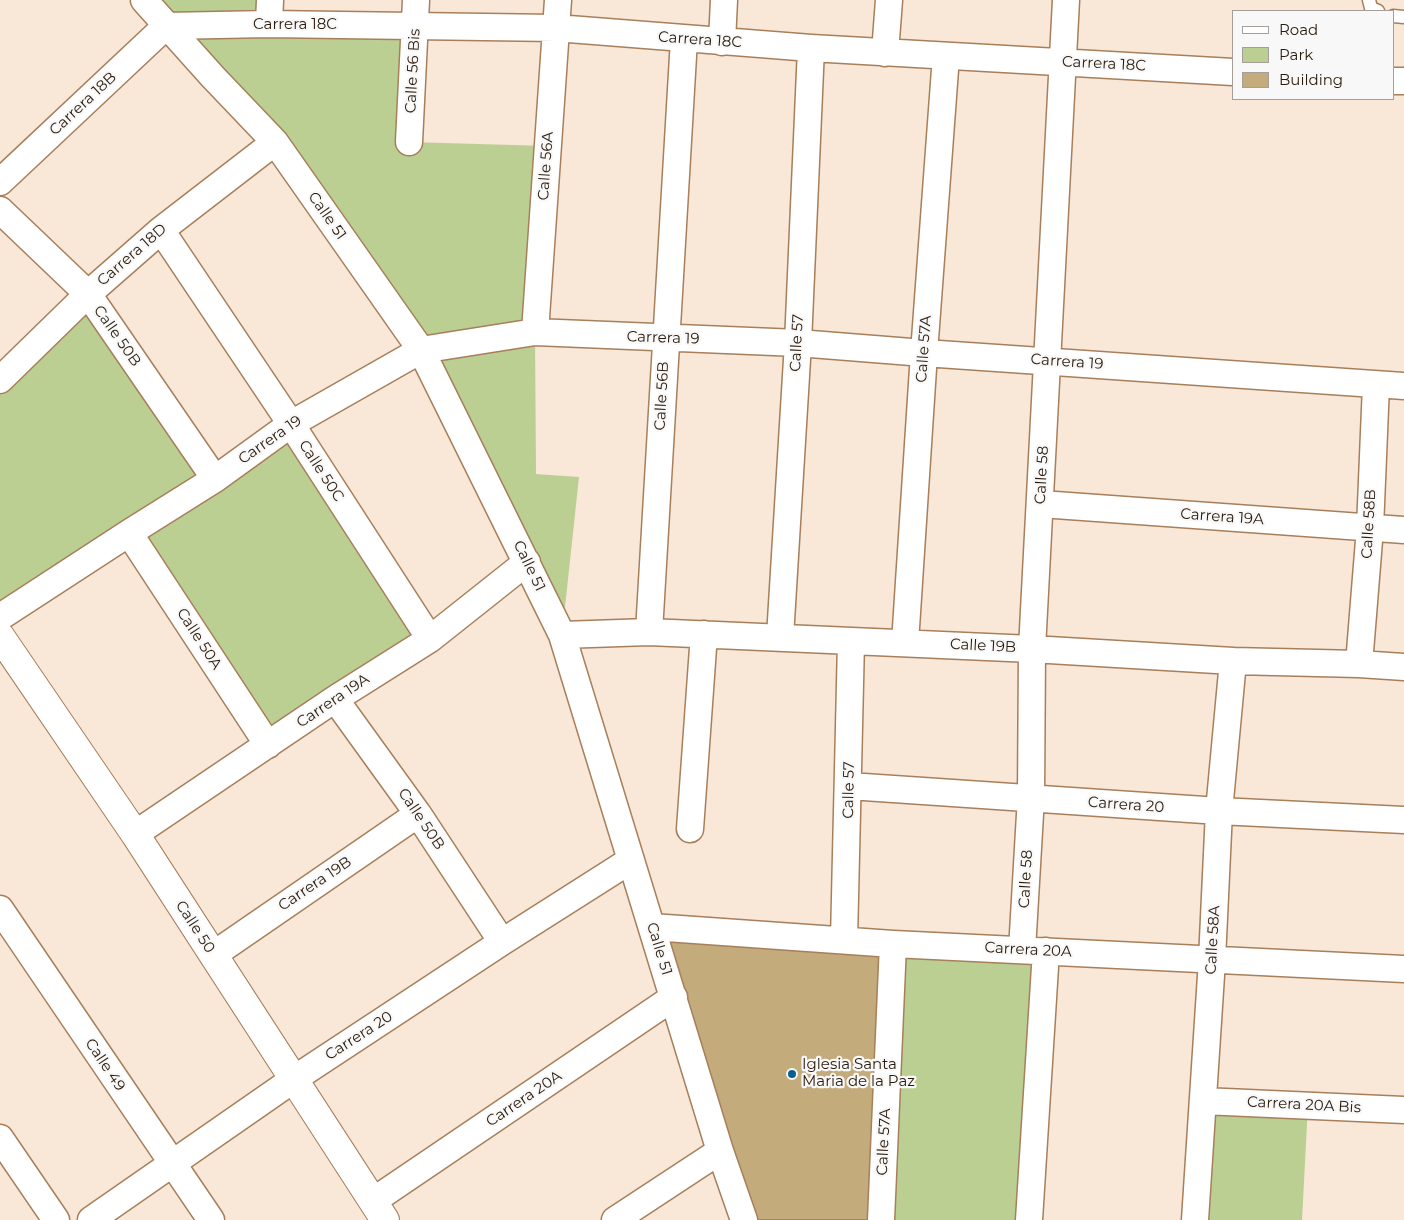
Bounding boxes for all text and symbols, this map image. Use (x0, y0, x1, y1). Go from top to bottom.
legend (1232, 10, 1394, 100)
street label: Carrera 18C (253, 16, 337, 34)
text: Road (1279, 20, 1318, 39)
street label: Calle 56 Bis (402, 28, 424, 114)
street label: Carrera 18C (657, 28, 743, 52)
text: Park (1279, 45, 1313, 64)
street label: Carrera 18C (1062, 53, 1146, 75)
street label: Carrera 18B (46, 69, 120, 139)
text: Building (1279, 70, 1343, 89)
street label: Calle 56A (535, 131, 557, 201)
street label: Calle 51 (304, 189, 350, 243)
street label: Carrera 18D (94, 220, 170, 290)
street label: Calle 50B (90, 302, 144, 370)
street label: Calle 57 (787, 314, 807, 372)
street label: Calle 57A (913, 315, 935, 383)
street label: Carrera 19 (626, 328, 700, 348)
street label: Carrera 19 (1030, 350, 1104, 374)
street label: Calle 56B (651, 361, 673, 431)
street label: Carrera 19 (235, 412, 305, 468)
street label: Calle 50C (295, 437, 347, 505)
street label: Calle 58 (1031, 445, 1053, 505)
street label: Calle 58B (1358, 489, 1380, 559)
street label: Carrera 19A (1180, 505, 1264, 529)
street label: Calle 51 (509, 538, 549, 594)
street label: Calle 50A (173, 605, 225, 673)
street label: Calle 19B (949, 635, 1017, 657)
street label: Carrera 19A (293, 670, 373, 732)
street label: Calle 57 (839, 761, 859, 819)
street label: Calle 50B (394, 785, 448, 853)
street label: Carrera 20 (1087, 793, 1165, 817)
street label: Calle 58 (1015, 849, 1037, 909)
street label: Carrera 19B (275, 853, 355, 915)
street label: Calle 50 (171, 897, 219, 957)
street label: Calle 58A (1202, 905, 1224, 975)
street label: Calle 51 (642, 920, 676, 978)
street label: Carrera 20A (984, 939, 1072, 961)
street label: Carrera 20 (322, 1008, 396, 1064)
street label: Calle 49 (81, 1035, 129, 1095)
place label: Iglesia Santa Maria de la Paz (802, 1056, 915, 1091)
street label: Carrera 20A (483, 1067, 565, 1131)
marker: Iglesia Santa Maria de la Paz (786, 1068, 798, 1080)
street label: Carrera 20A Bis (1247, 1093, 1361, 1117)
street label: Calle 57A (873, 1108, 895, 1176)

